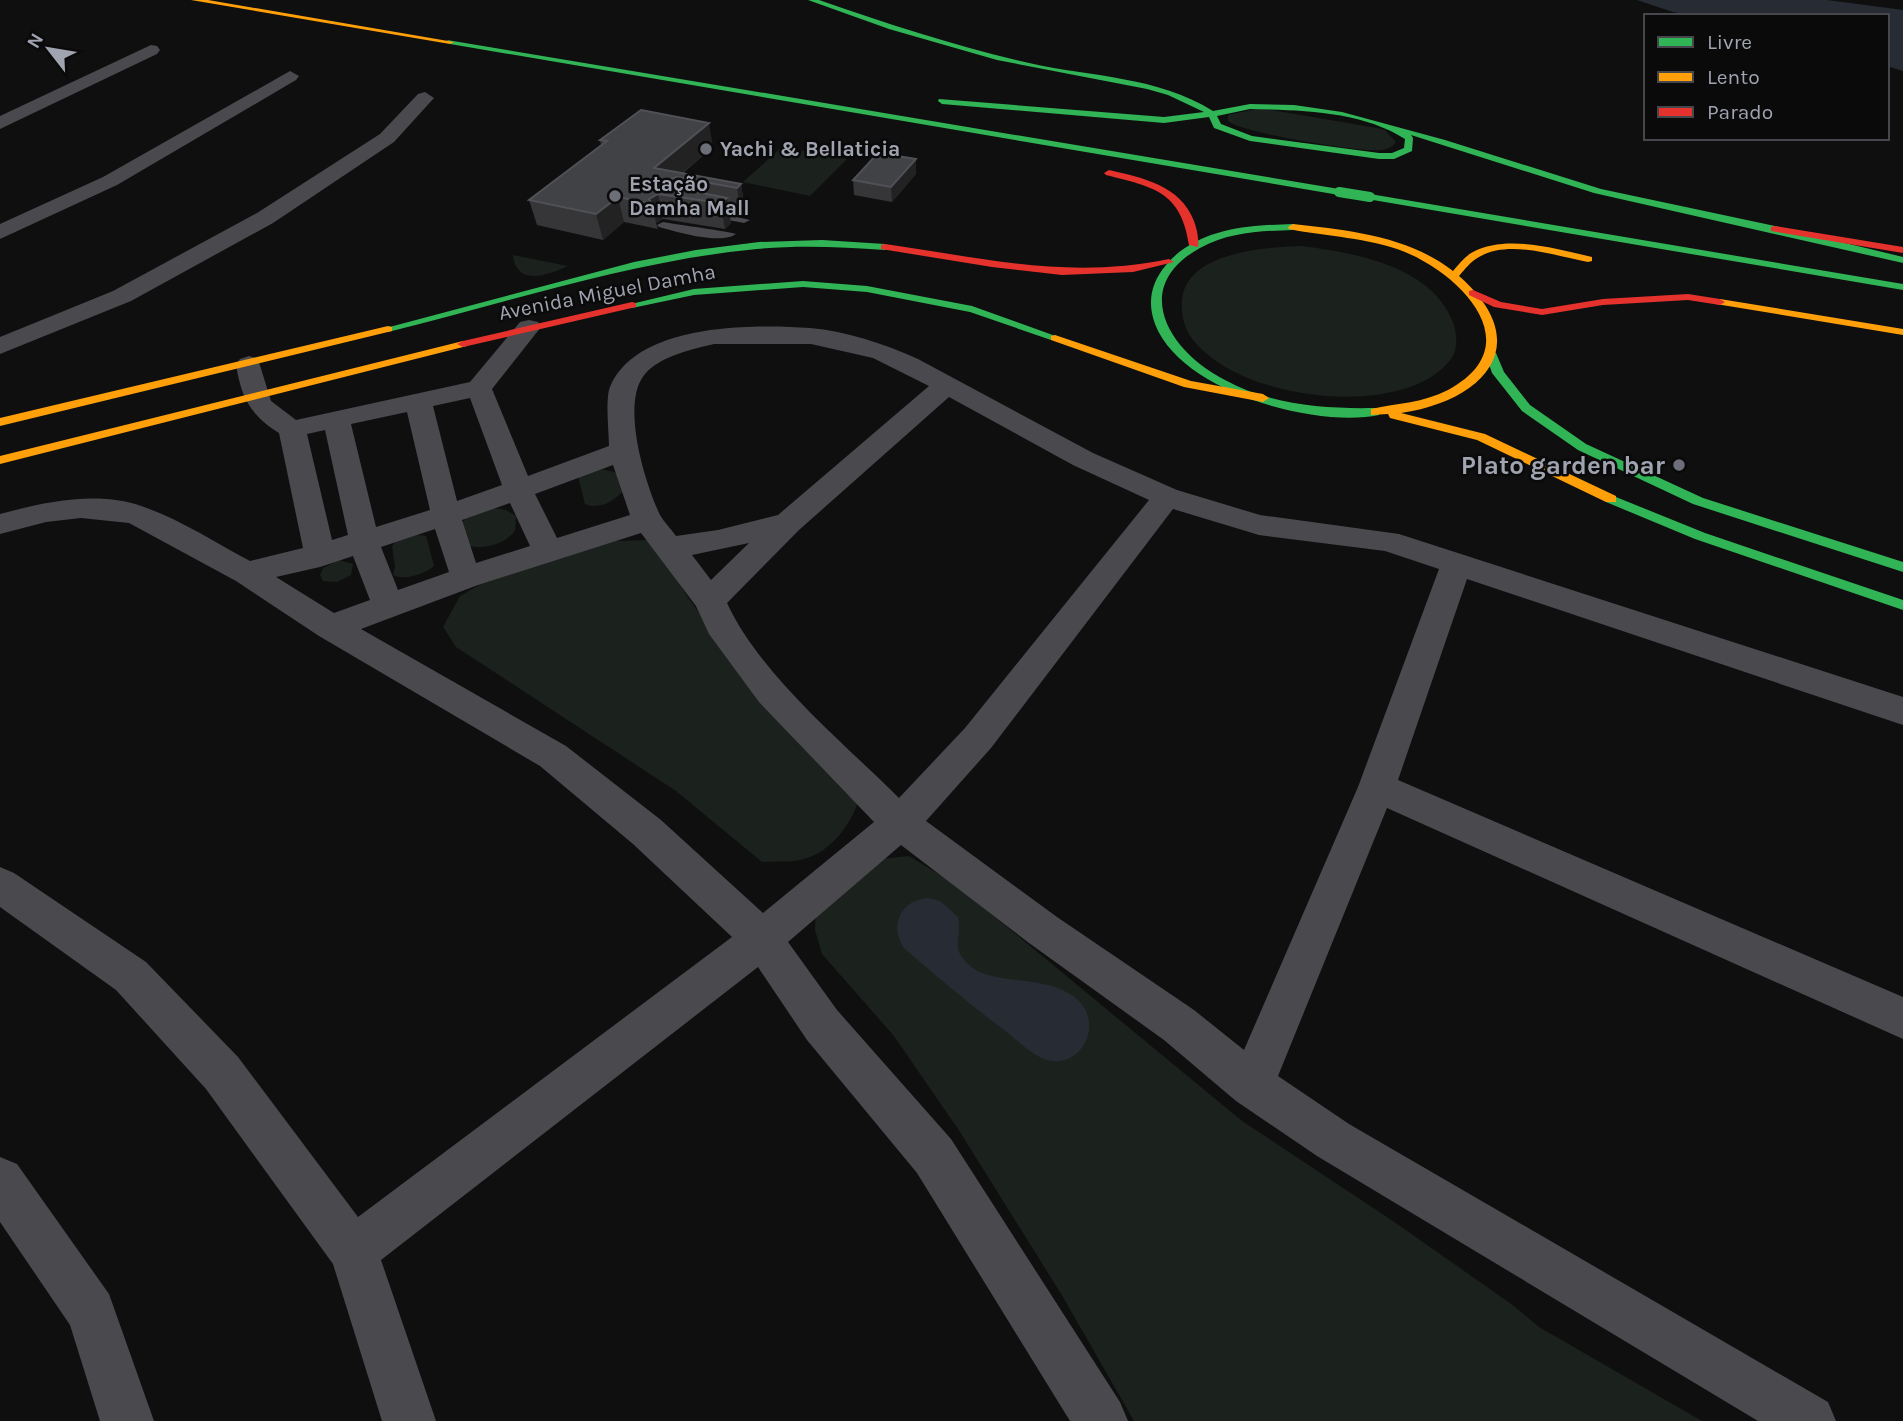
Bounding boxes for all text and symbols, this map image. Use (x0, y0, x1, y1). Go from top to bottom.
north arrow (14, 14, 84, 84)
legend (1644, 14, 1889, 140)
text: N (22, 29, 48, 52)
text: Livre (1707, 30, 1752, 54)
text: Lento (1707, 65, 1760, 89)
text: Parado (1707, 100, 1773, 124)
place label: Yachi & Bellaticia (720, 137, 900, 161)
marker: Yachi & Bellaticia (698, 141, 714, 157)
place label: Estação Damha Mall (629, 172, 750, 220)
marker: Estação Damha Mall (607, 188, 623, 204)
street label: Avenida Miguel Damha (497, 259, 717, 325)
place label: Plato garden bar (1461, 450, 1666, 481)
marker: Plato garden bar (1671, 457, 1687, 473)

